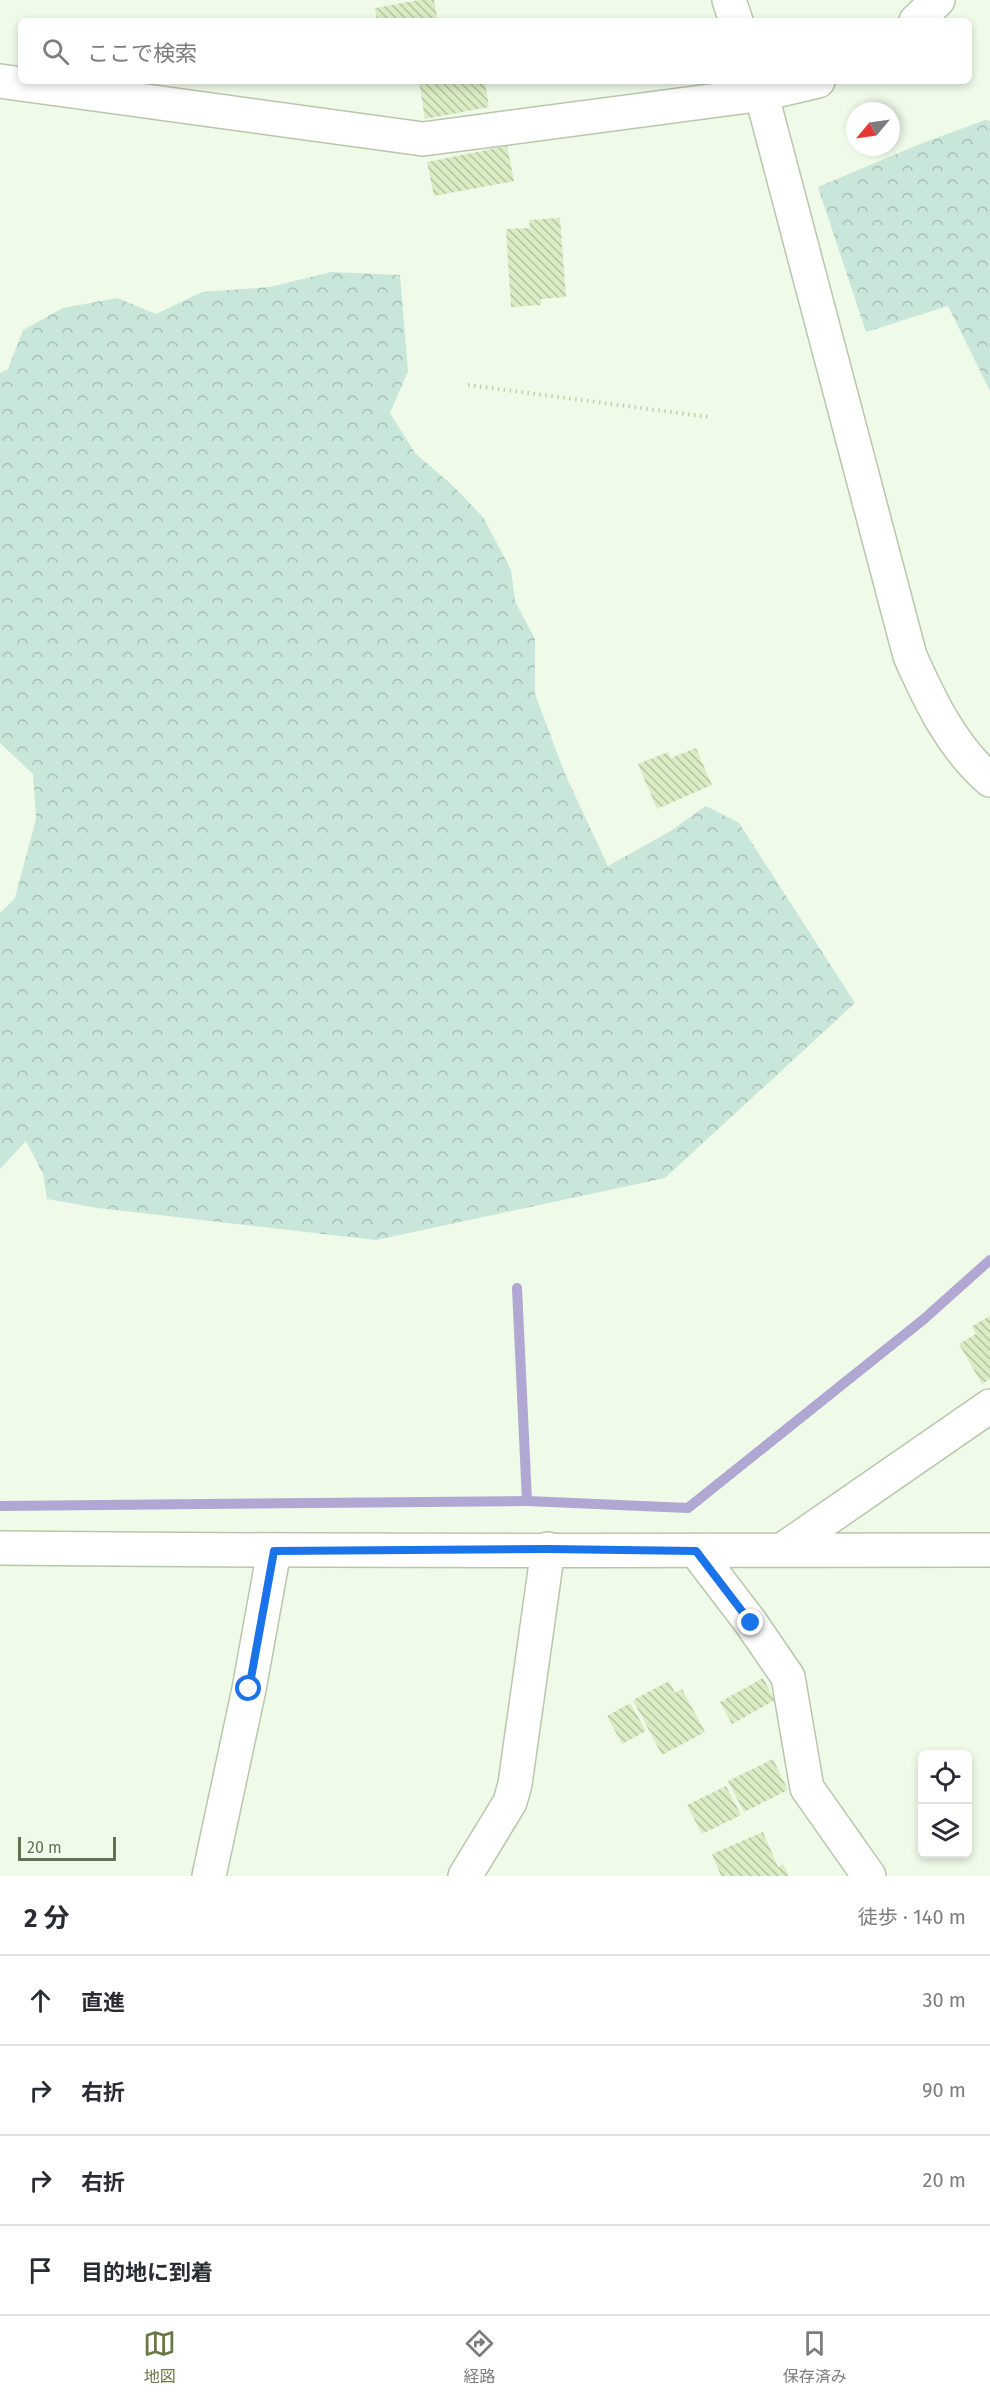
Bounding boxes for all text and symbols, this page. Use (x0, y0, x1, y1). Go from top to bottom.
search box (18, 18, 972, 84)
icon: search (39, 35, 72, 68)
text: ここで検索 (87, 40, 197, 67)
north arrow (846, 102, 900, 156)
route end (737, 1609, 763, 1635)
route start (235, 1675, 261, 1701)
map controls (918, 1750, 972, 1858)
button: locate (918, 1750, 972, 1804)
button: layers (918, 1804, 972, 1858)
scale bar (18, 1834, 116, 1862)
text: 20 m (27, 1838, 62, 1857)
text: 2 分 (24, 1903, 70, 1934)
text: 徒歩 · 140 m (858, 1905, 966, 1929)
icon: ahead (24, 1984, 57, 2017)
text: 30 m (922, 1988, 966, 2012)
text: 直進 (81, 1989, 125, 2016)
icon: right (24, 2074, 57, 2107)
text: 90 m (922, 2078, 966, 2102)
text: 右折 (81, 2079, 125, 2106)
icon: right (24, 2164, 57, 2197)
text: 20 m (923, 2168, 966, 2192)
text: 右折 (81, 2169, 125, 2196)
icon: arrive (24, 2254, 57, 2287)
text: 目的地に到着 (81, 2259, 213, 2286)
tab: 地図 (143, 2327, 176, 2387)
tab: 経路 (463, 2327, 496, 2387)
tab: 保存済み (783, 2327, 847, 2387)

